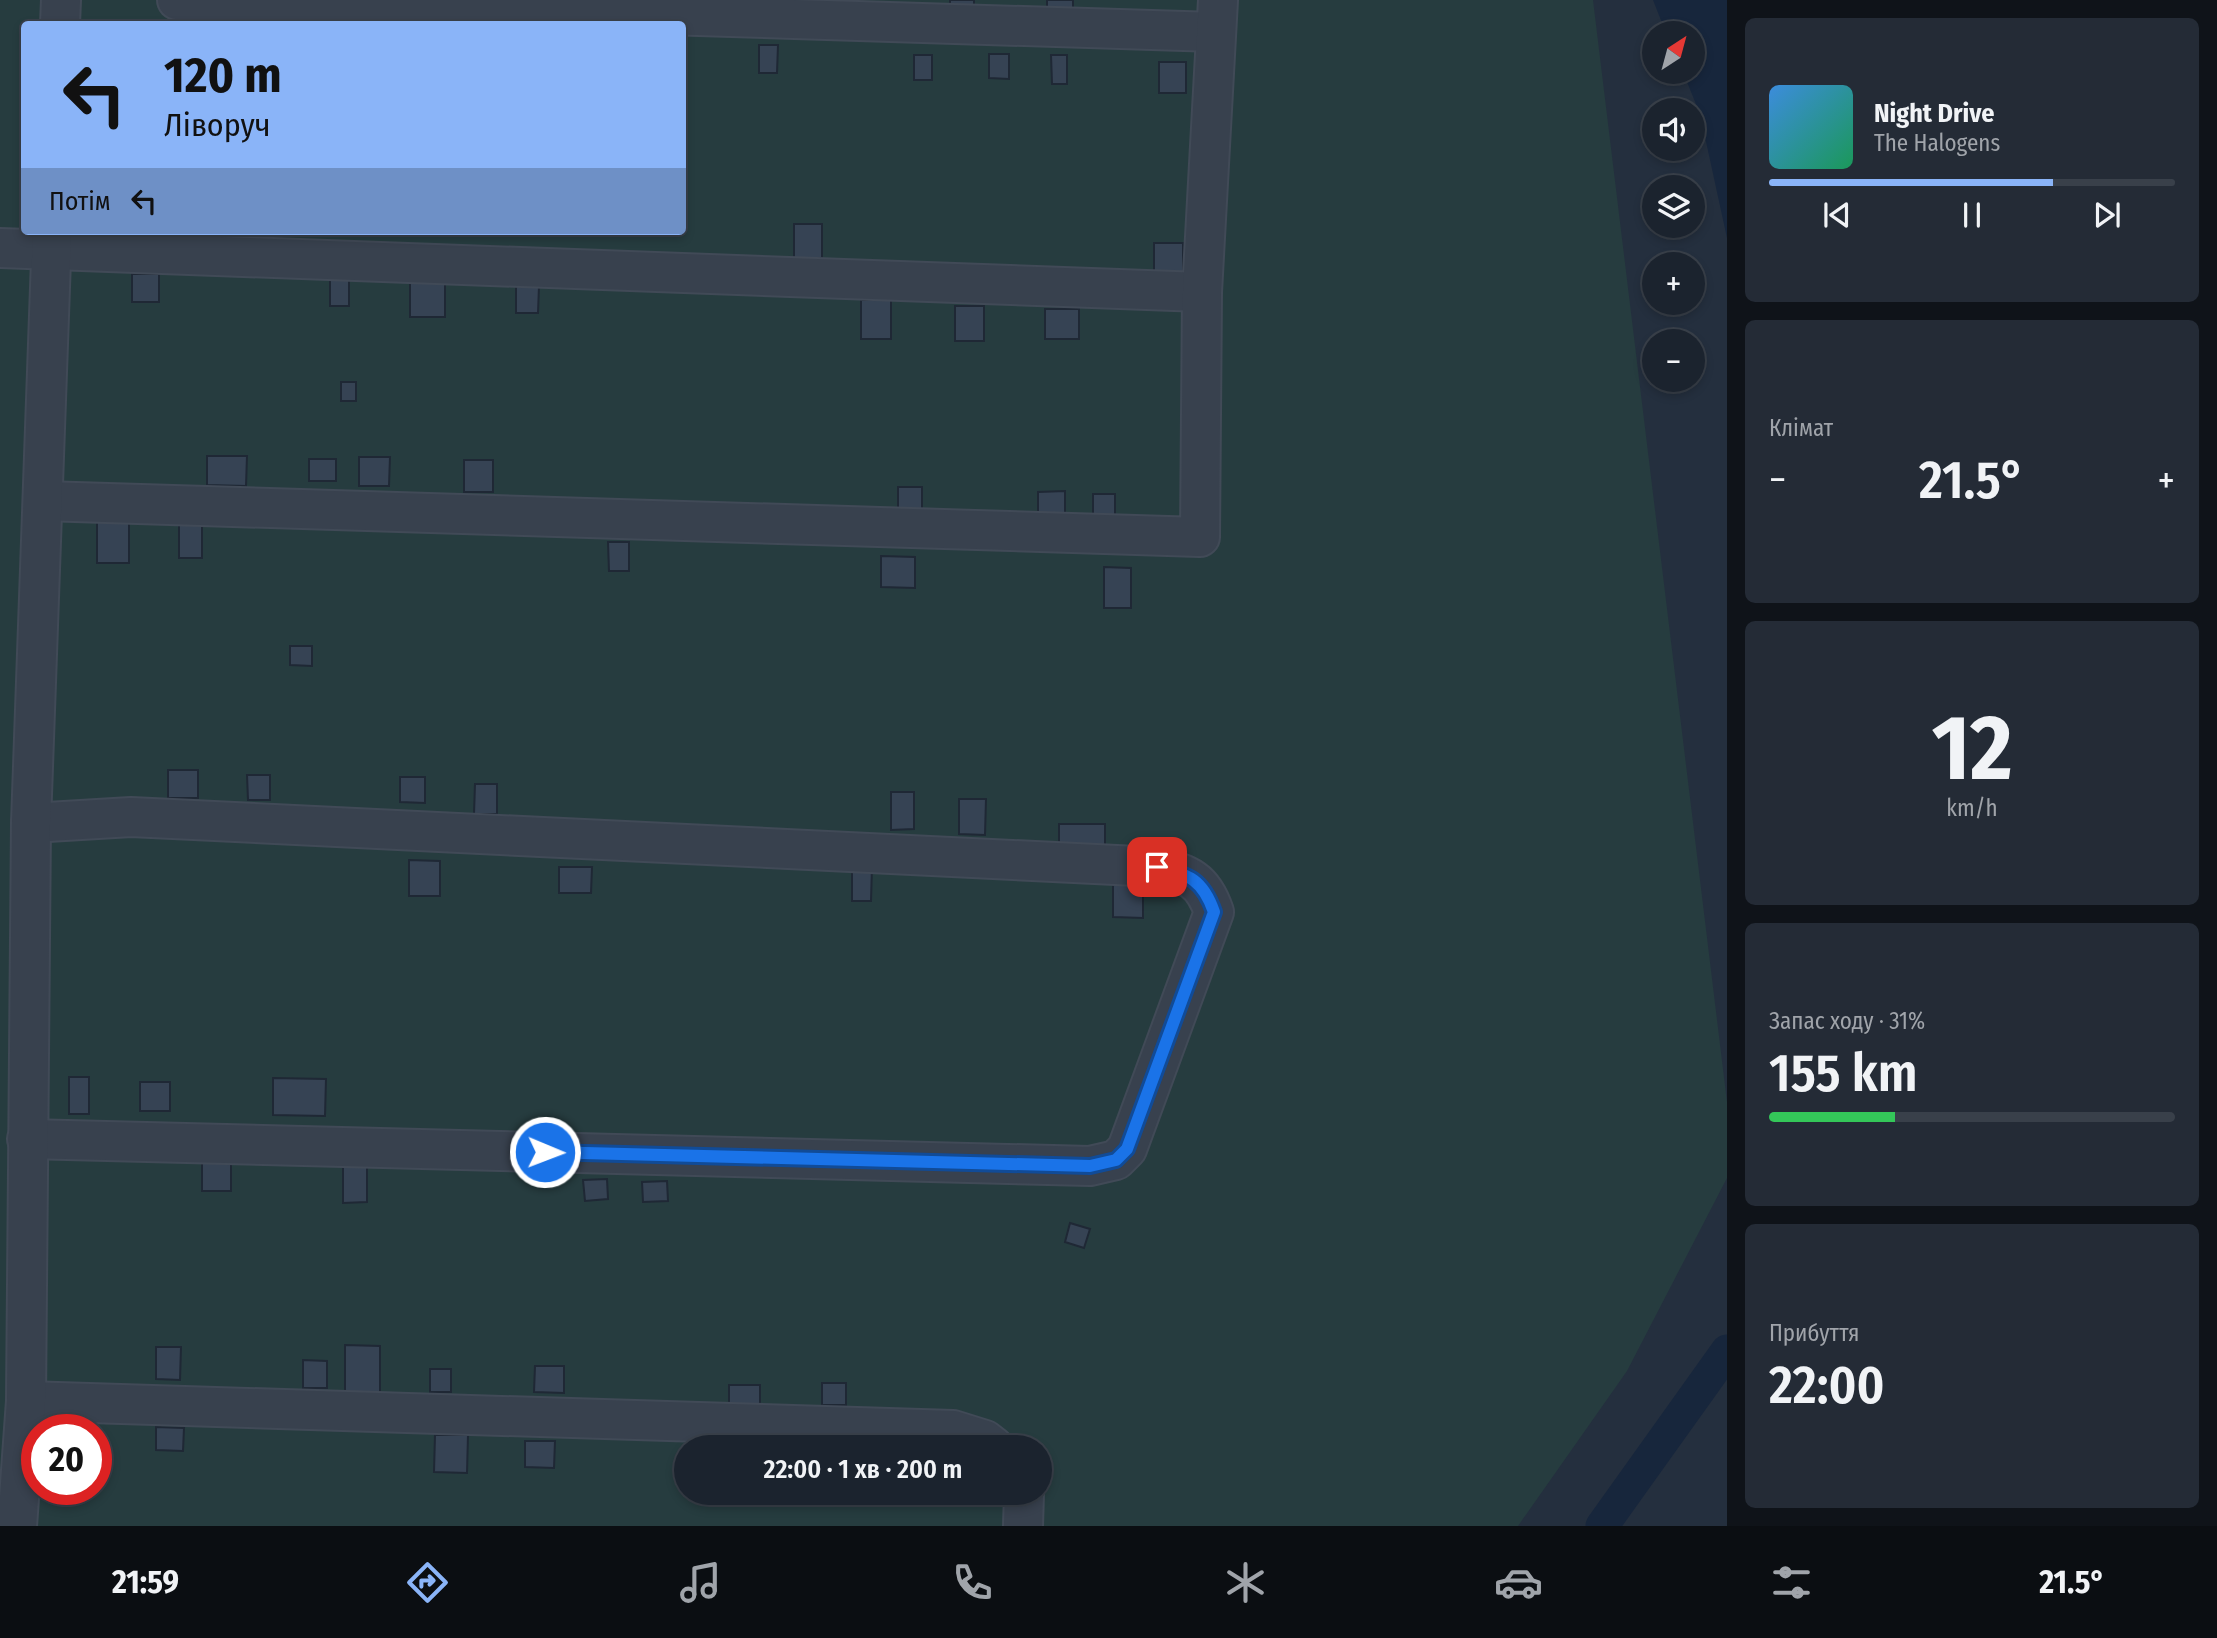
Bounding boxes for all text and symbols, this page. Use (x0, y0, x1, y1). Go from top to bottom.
north arrow (1642, 21, 1704, 84)
map controls (1642, 21, 1705, 392)
text: 120 m (164, 46, 282, 105)
icon: left (49, 49, 140, 140)
button: sound (1642, 98, 1705, 161)
text: Night Drive (1874, 98, 1994, 129)
text: Ліворуч (164, 106, 271, 144)
text: The Halogens (1874, 129, 2000, 157)
button: layers (1642, 175, 1705, 238)
icon: left (125, 182, 163, 220)
text: Потім (49, 186, 111, 217)
icon: previous (1818, 196, 1856, 234)
icon: pause (1953, 196, 1991, 234)
icon: next (2088, 196, 2126, 234)
button: + (1642, 252, 1705, 315)
button: − (1642, 329, 1705, 392)
text: Клімат (1769, 414, 1833, 442)
text: 21.5° (1919, 449, 2025, 512)
text: − (1769, 457, 1786, 503)
text: + (2158, 457, 2175, 503)
text: 12 (1932, 694, 2012, 803)
text: km/h (1946, 794, 1998, 822)
pin (1127, 837, 1187, 897)
icon: arrive (1138, 848, 1176, 886)
text: Запас ходу · 31% (1769, 1007, 1925, 1035)
text: 155 km (1769, 1042, 1917, 1105)
position arrow (508, 1115, 582, 1189)
text: Прибуття (1769, 1319, 1859, 1347)
text: 22:00 (1769, 1354, 1885, 1417)
speed limit sign: 20 (21, 1414, 112, 1505)
text: 22:00 · 1 хв · 200 m (763, 1454, 963, 1485)
icon: directions (403, 1558, 452, 1607)
icon: music (676, 1558, 725, 1607)
icon: phone (948, 1558, 997, 1607)
icon: climate (1221, 1558, 1270, 1607)
icon: car (1494, 1558, 1543, 1607)
icon: filters (1767, 1558, 1816, 1607)
text: 21:59 (112, 1563, 179, 1601)
text: 21.5° (2039, 1563, 2105, 1601)

